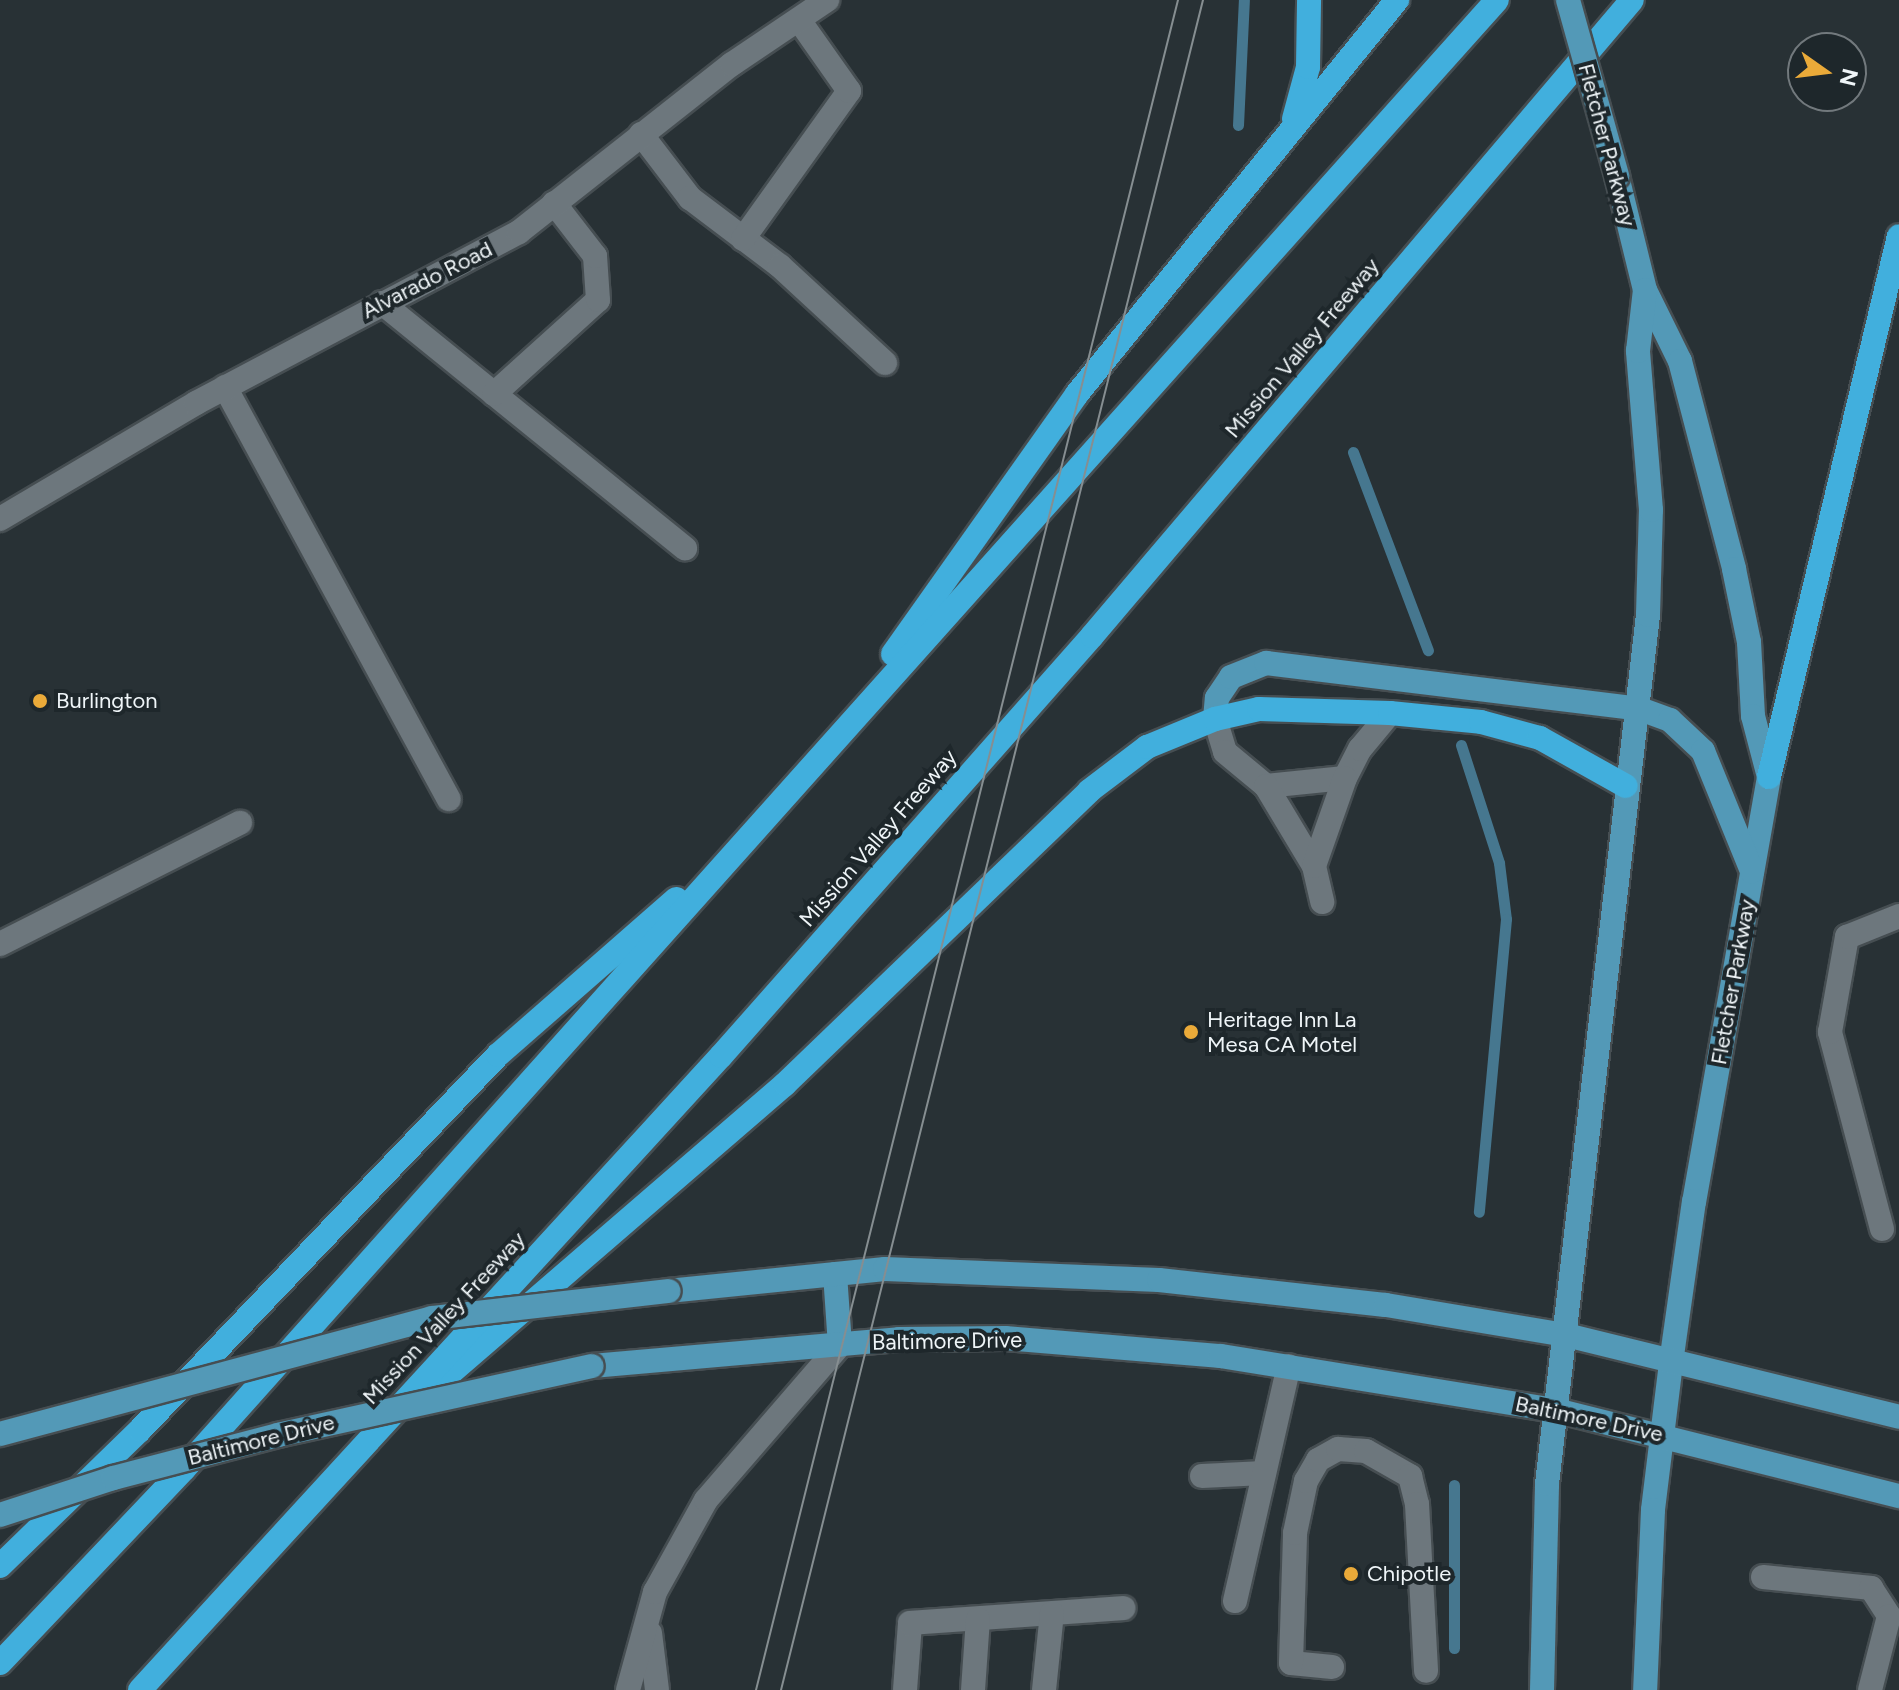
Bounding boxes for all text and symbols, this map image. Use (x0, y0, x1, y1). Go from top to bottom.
north arrow (1787, 32, 1867, 112)
street label: Fletcher Parkway (1573, 61, 1641, 229)
text: N (1834, 66, 1864, 89)
street label: Alvarado Road (358, 236, 496, 324)
street label: Mission Valley Freeway (1219, 253, 1385, 443)
place label: Burlington (56, 688, 158, 714)
marker: Burlington (31, 692, 49, 710)
street label: Mission Valley Freeway (794, 744, 962, 932)
street label: Fletcher Parkway (1705, 897, 1761, 1067)
place label: Heritage Inn La Mesa CA Motel (1207, 1006, 1357, 1058)
marker: Heritage Inn La Mesa CA Motel (1182, 1023, 1200, 1041)
street label: Mission Valley Freeway (357, 1226, 531, 1410)
street label: Baltimore Drive (872, 1326, 1022, 1356)
street label: Baltimore Drive (1513, 1390, 1665, 1448)
street label: Baltimore Drive (185, 1409, 337, 1471)
place label: Chipotle (1367, 1561, 1451, 1587)
marker: Chipotle (1342, 1565, 1360, 1583)

